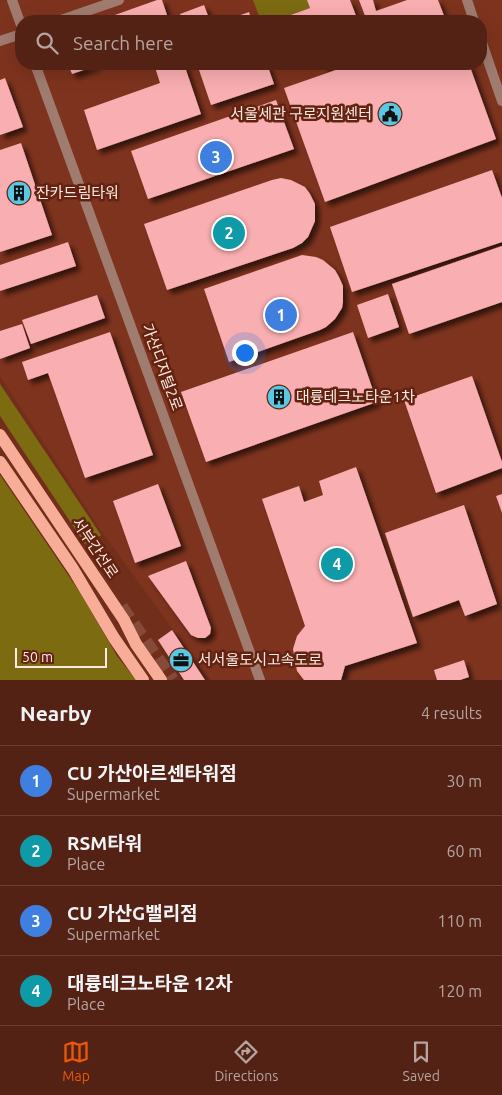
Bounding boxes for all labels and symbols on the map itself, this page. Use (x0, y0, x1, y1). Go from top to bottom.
public building icon: 서울세관 구로지원센터 (377, 101, 403, 127)
place label: 서울세관 구로지원센터 (231, 105, 372, 122)
pin: 3 (200, 138, 232, 176)
building icon: 잔카드림타워 (6, 180, 32, 206)
place label: 잔카드림타워 (36, 184, 119, 201)
pin: 2 (213, 214, 245, 252)
pin: 1 (265, 296, 297, 334)
street label: 가산디지털2로 (139, 321, 186, 413)
your location (232, 340, 258, 366)
building icon: 대륭테크노타운1차 (266, 384, 292, 410)
place label: 대륭테크노타운1차 (296, 388, 415, 405)
street label: 서부간선로 (69, 514, 122, 581)
pin: 4 (321, 545, 353, 583)
scale bar (15, 645, 108, 668)
office icon: 서서울도시고속도로 (168, 647, 194, 673)
place label: 서서울도시고속도로 (198, 651, 322, 668)

